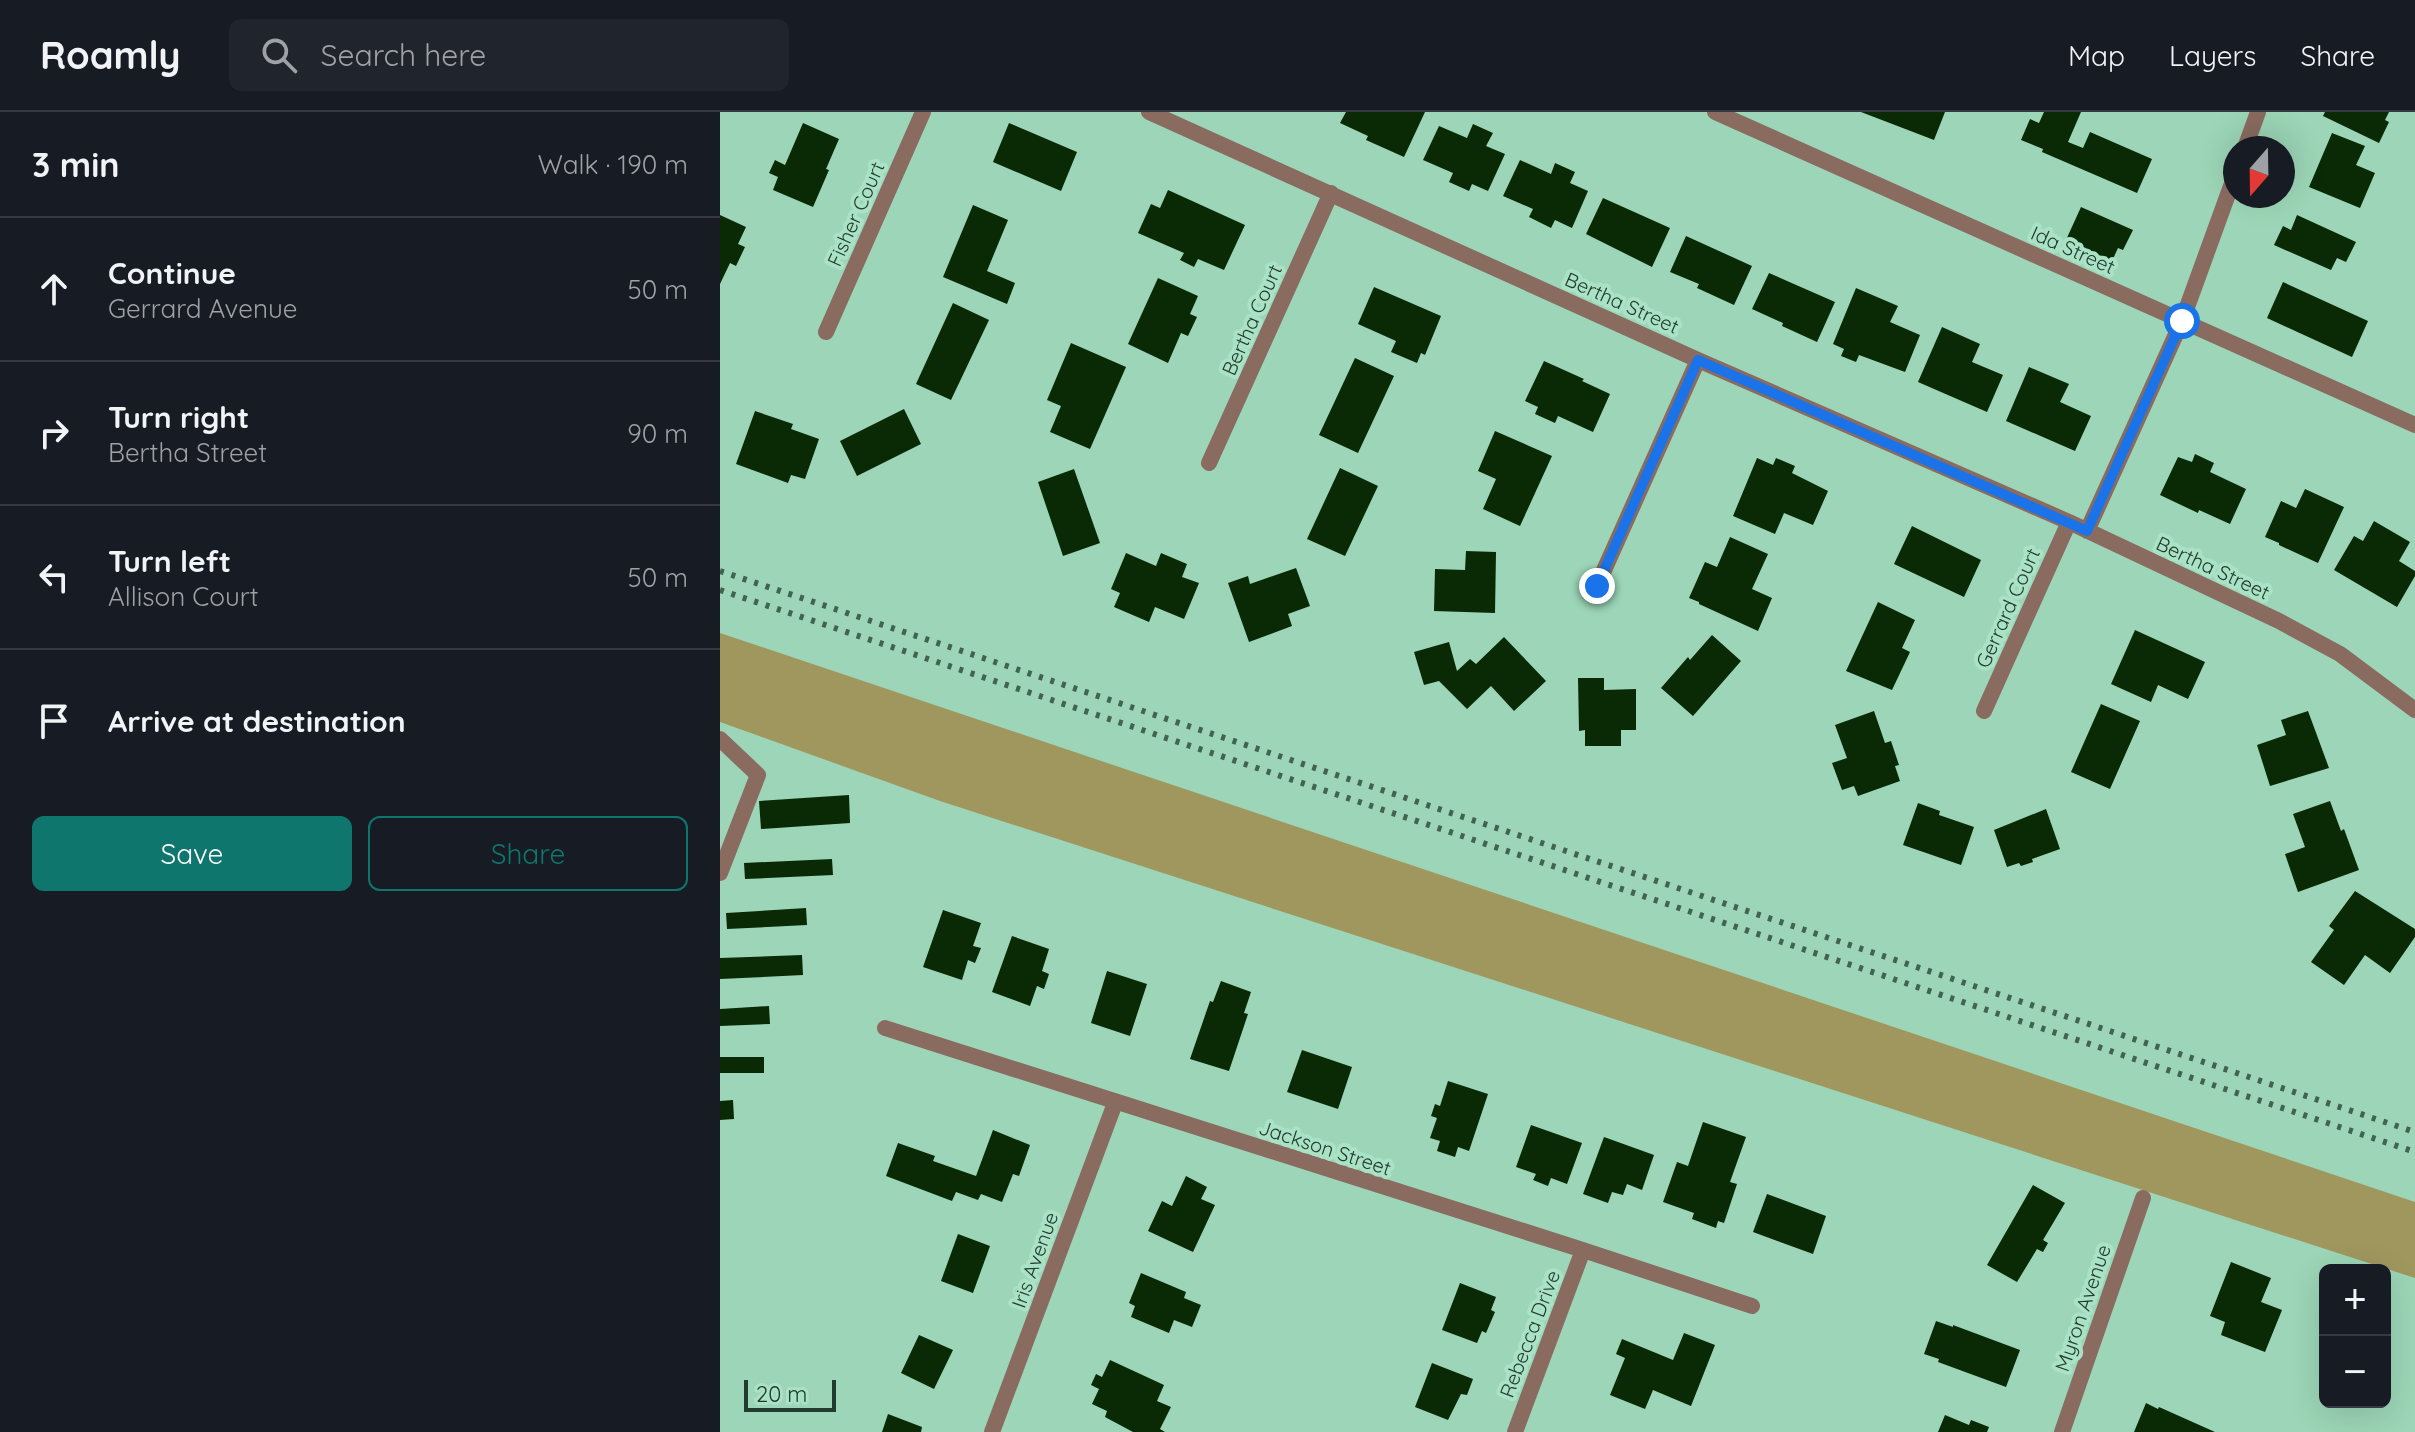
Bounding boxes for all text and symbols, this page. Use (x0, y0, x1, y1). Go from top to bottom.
search box (229, 19, 789, 91)
text: Roamly (40, 31, 181, 79)
icon: search (257, 33, 301, 77)
text: Search here (321, 36, 486, 74)
text: Map (2068, 38, 2125, 73)
text: Layers (2169, 38, 2256, 73)
text: Share (2300, 38, 2375, 73)
north arrow (2223, 136, 2295, 208)
text: 3 min (32, 143, 119, 186)
text: Walk · 190 m (538, 148, 688, 181)
street label: Fisher Court (821, 157, 890, 270)
street label: Ida Street (2027, 220, 2119, 279)
text: Continue (108, 254, 236, 292)
street label: Bertha Court (1216, 260, 1287, 379)
street label: Bertha Street (1561, 266, 1683, 339)
icon: ahead (32, 267, 76, 311)
text: 50 m (628, 273, 688, 306)
text: Gerrard Avenue (108, 292, 297, 325)
route start (2164, 303, 2200, 339)
text: Turn right (108, 398, 249, 436)
icon: right (32, 411, 76, 455)
text: 90 m (627, 417, 688, 450)
text: Bertha Street (108, 436, 267, 469)
street label: Bertha Street (2152, 530, 2274, 605)
text: Turn left (108, 542, 231, 580)
street label: Gerrard Court (1970, 544, 2045, 671)
icon: left (32, 555, 76, 599)
text: 50 m (628, 561, 688, 594)
route end (1579, 568, 1615, 604)
text: Allison Court (108, 580, 259, 613)
icon: arrive (32, 699, 76, 743)
text: Arrive at destination (108, 702, 406, 740)
button: Save (32, 816, 352, 891)
button: Share (368, 816, 688, 891)
street label: Jackson Street (1256, 1114, 1395, 1181)
street label: Iris Avenue (1006, 1208, 1063, 1311)
street label: Myron Avenue (2049, 1241, 2116, 1375)
map controls (2319, 1264, 2391, 1408)
button: + (2319, 1264, 2391, 1336)
street label: Rebecca Drive (1494, 1267, 1565, 1401)
button: − (2319, 1336, 2391, 1408)
scale bar (744, 1376, 836, 1412)
text: 20 m (756, 1380, 807, 1408)

